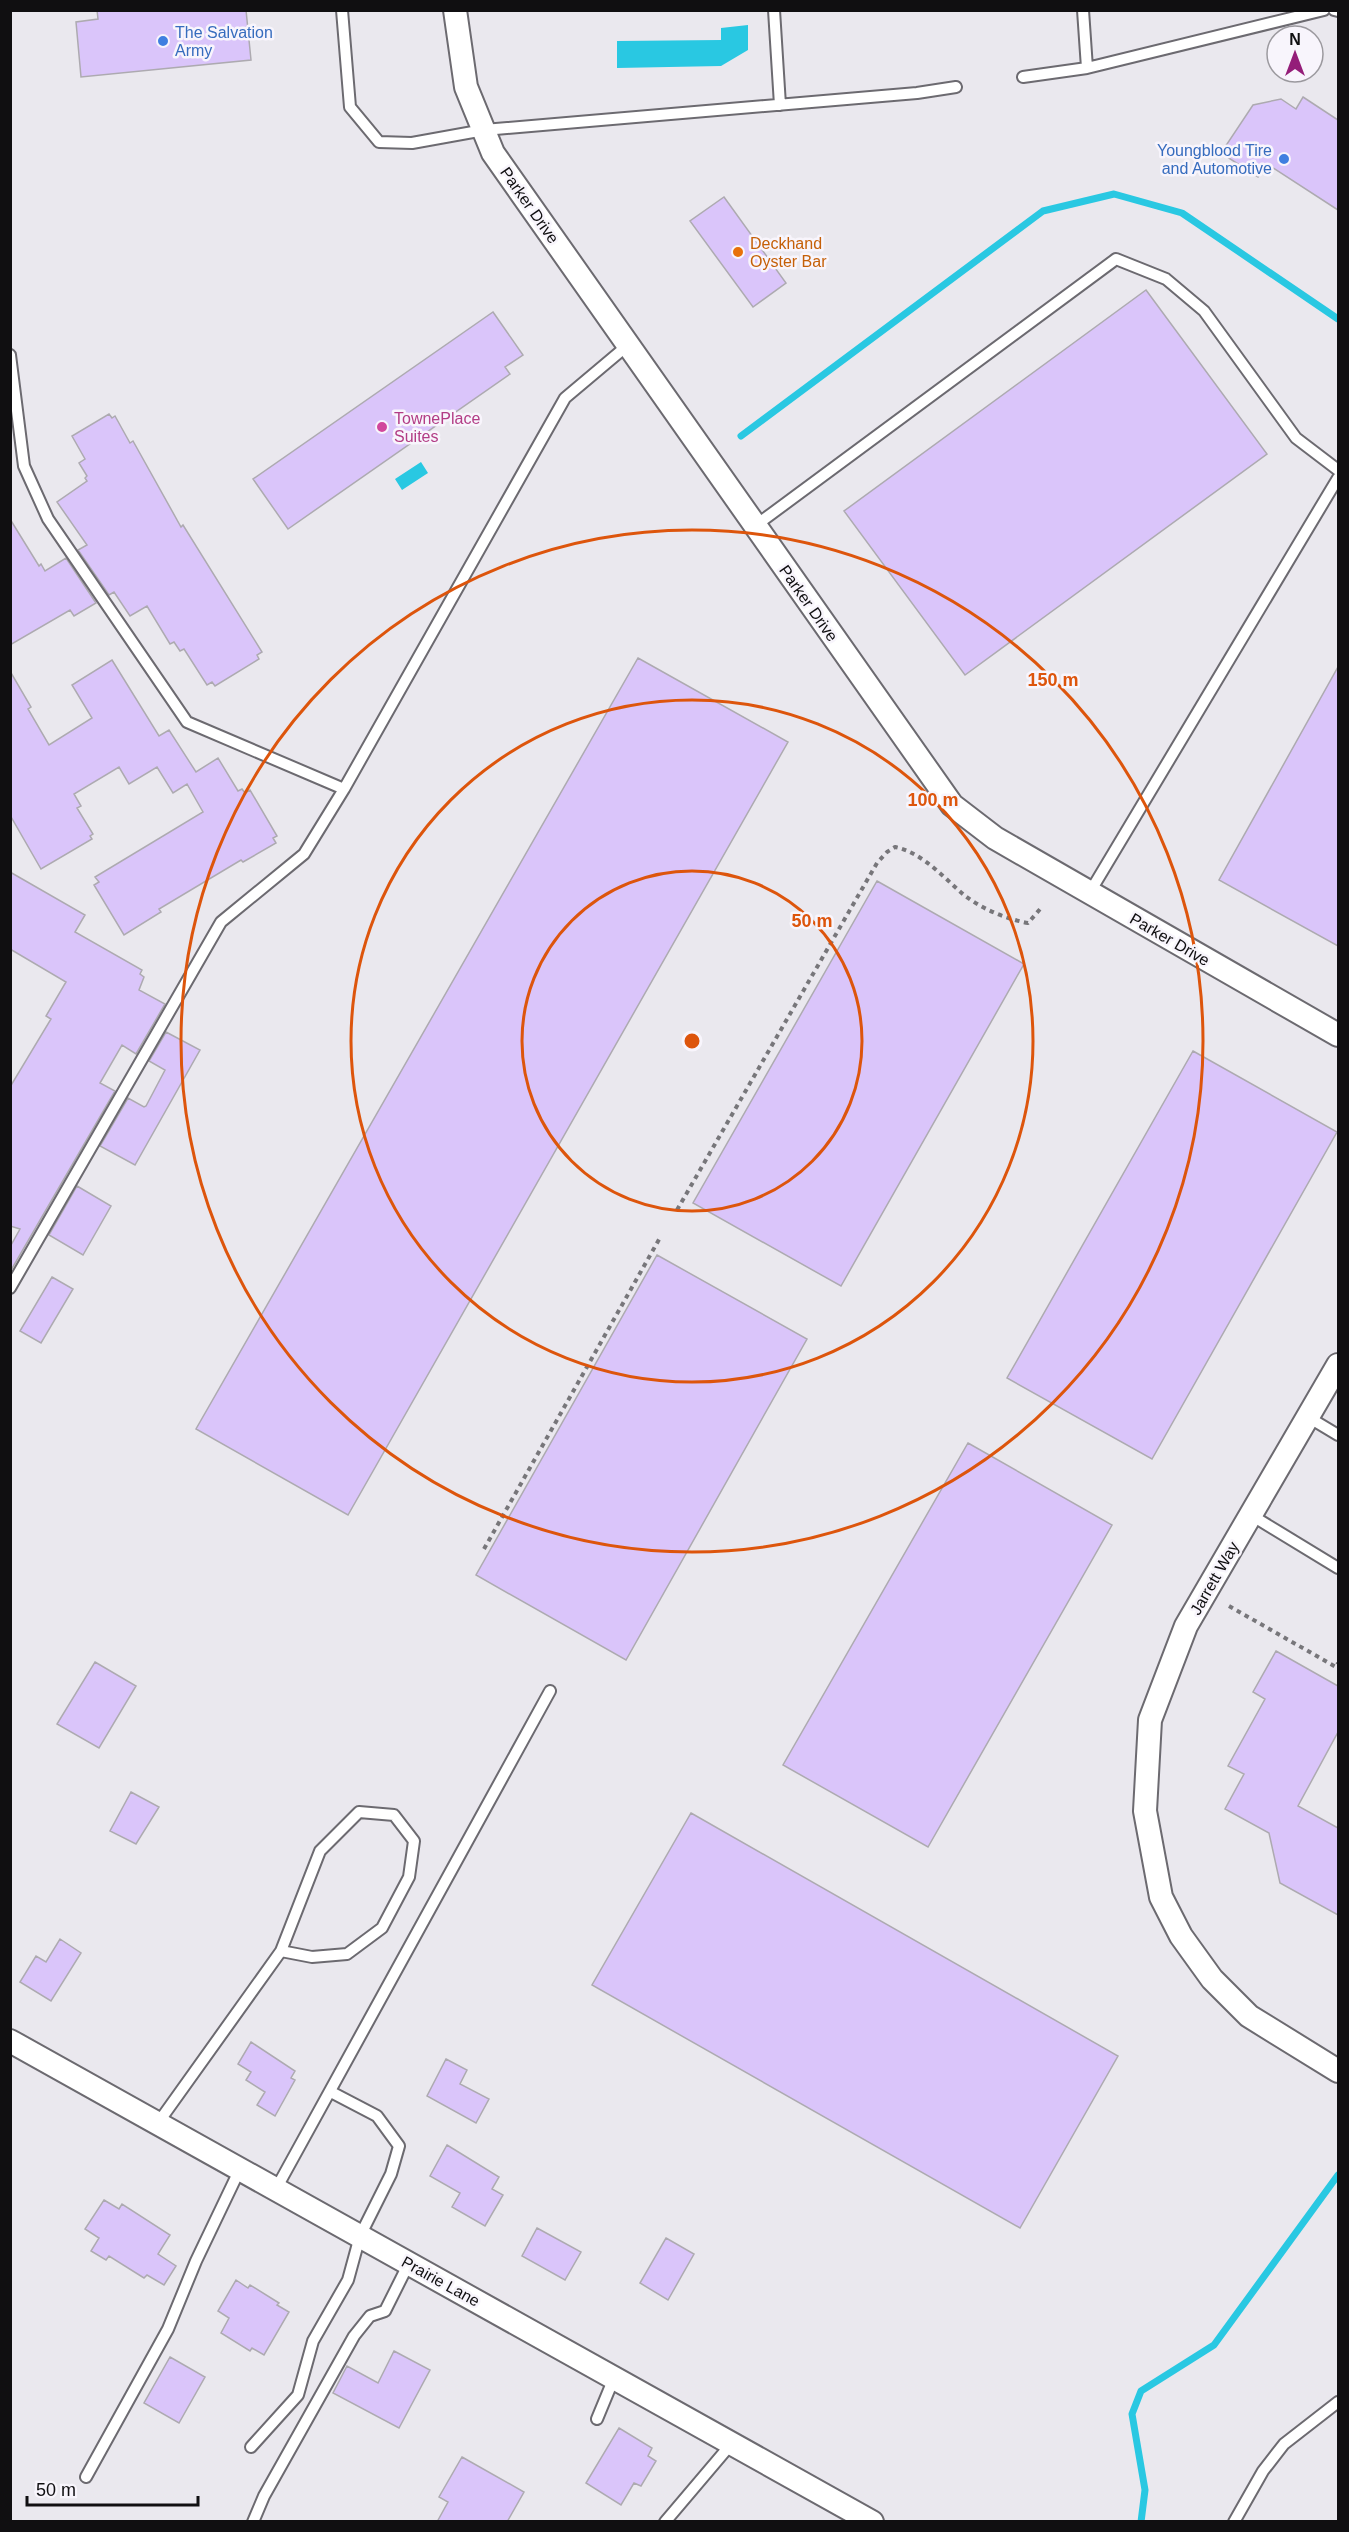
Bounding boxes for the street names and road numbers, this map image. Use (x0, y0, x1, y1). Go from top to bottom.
street label: Parker Drive (497, 164, 562, 247)
street label: Parker Drive (776, 562, 841, 645)
street label: Parker Drive (1127, 910, 1213, 969)
street label: Jarrett Way (1187, 1539, 1242, 1618)
street label: Prairie Lane (399, 2253, 483, 2310)

